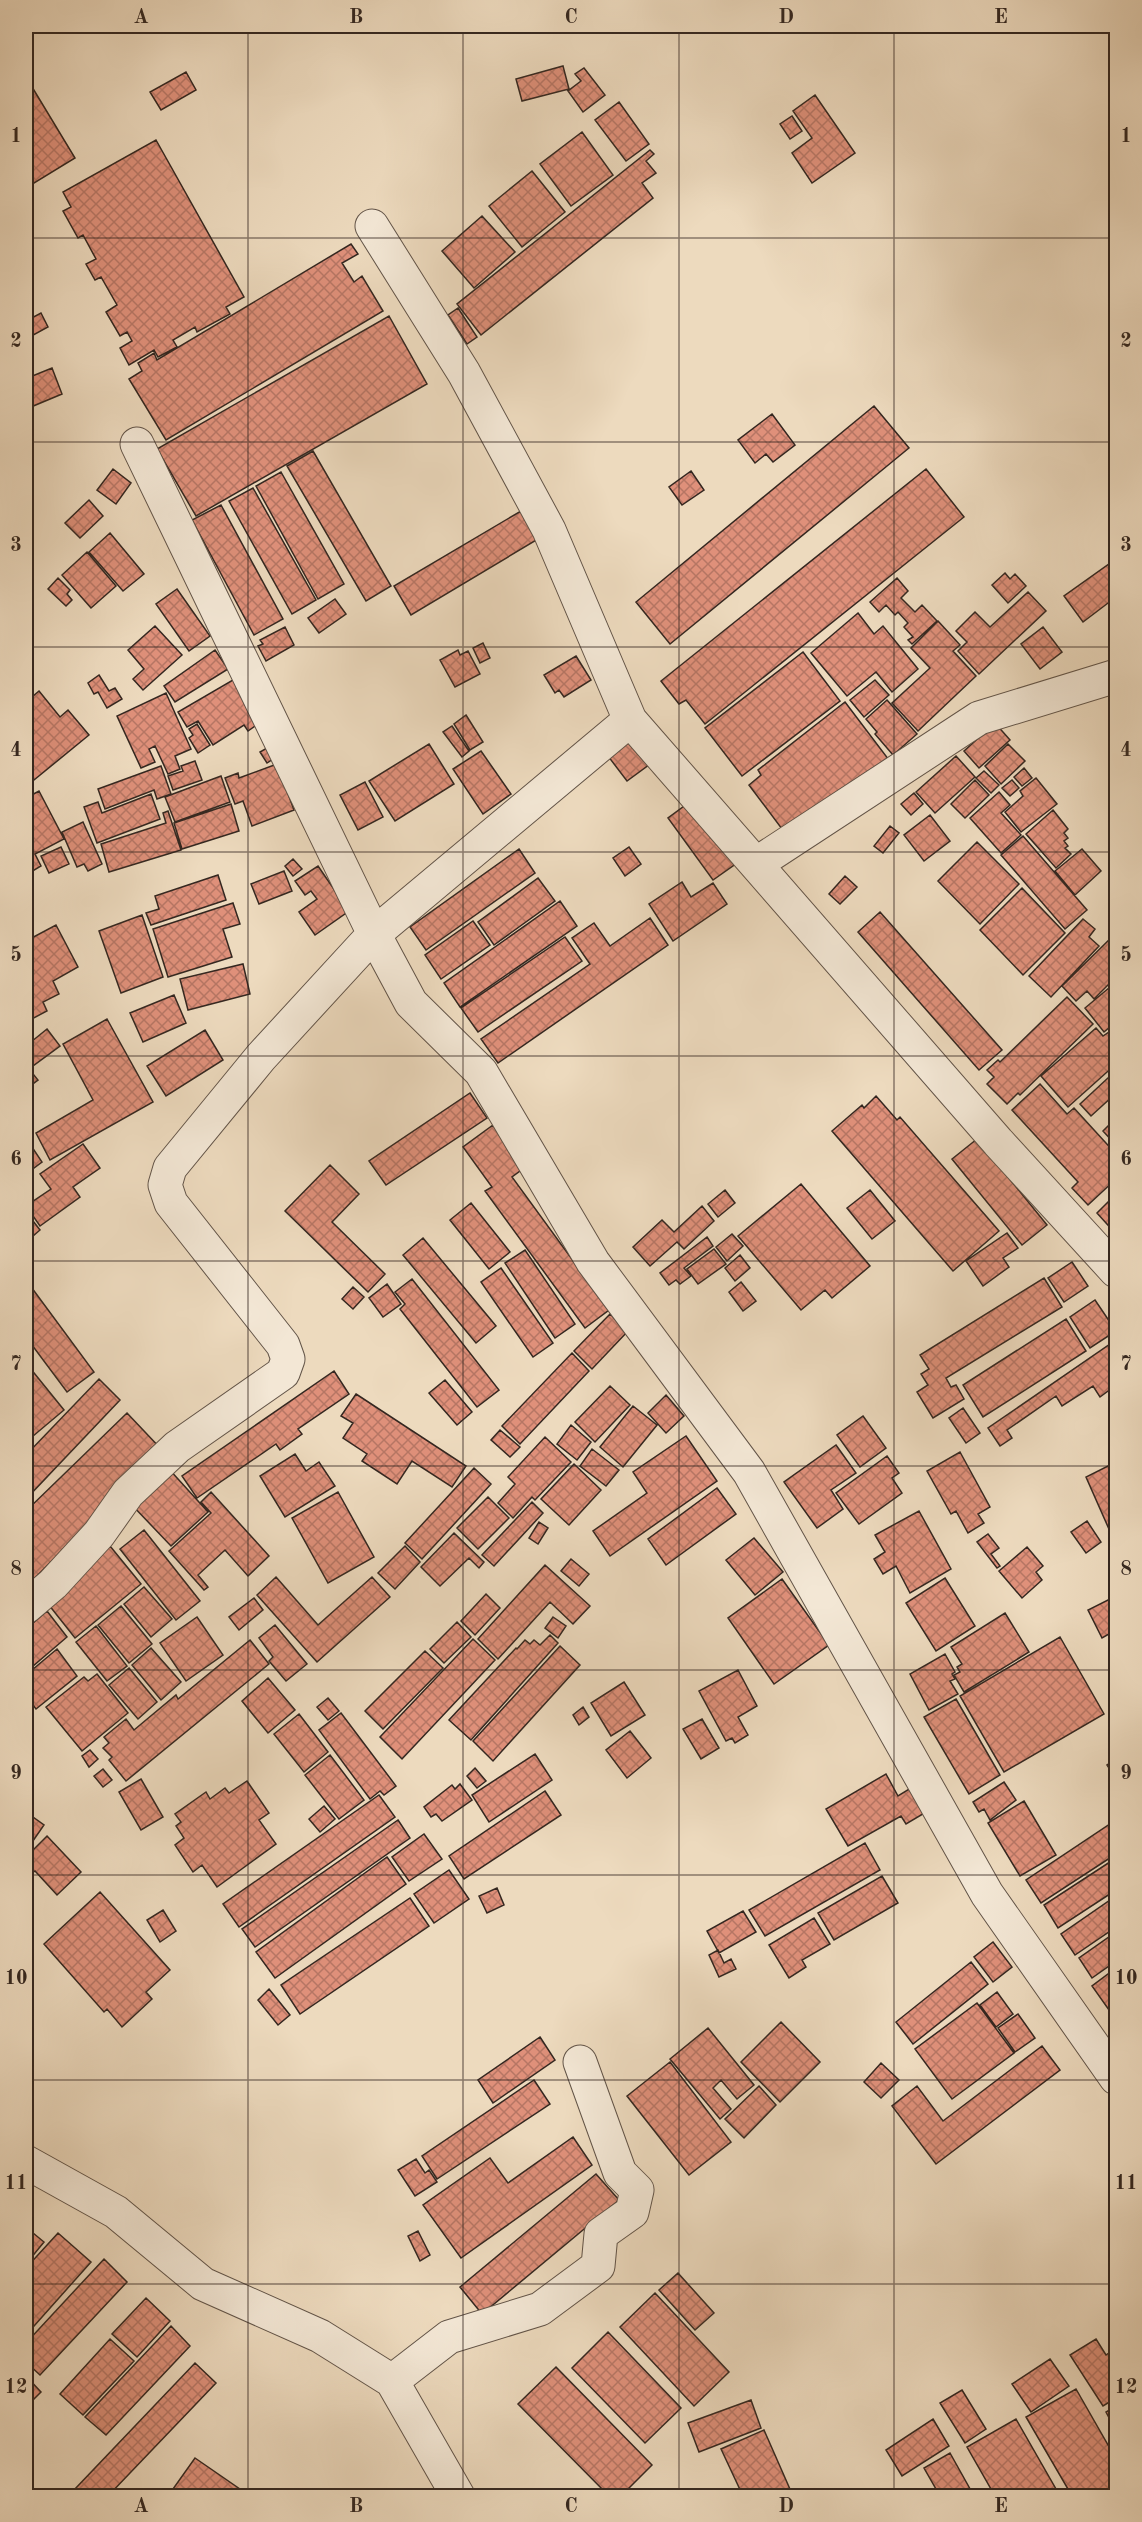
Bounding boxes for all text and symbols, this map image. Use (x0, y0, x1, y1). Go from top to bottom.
text: A (133, 8, 149, 28)
text: B (349, 8, 363, 28)
text: C (564, 8, 578, 28)
text: D (778, 8, 794, 28)
text: E (994, 8, 1008, 28)
text: 1 (10, 127, 22, 147)
text: 1 (1120, 127, 1132, 147)
text: 2 (10, 332, 22, 352)
text: 2 (1120, 332, 1132, 352)
text: 3 (10, 536, 22, 556)
text: 3 (1120, 536, 1132, 556)
text: 4 (10, 741, 22, 761)
text: 4 (1120, 741, 1132, 761)
text: 5 (10, 945, 22, 966)
text: 5 (1120, 945, 1132, 966)
text: 6 (10, 1150, 22, 1170)
text: 6 (1120, 1150, 1132, 1170)
text: 7 (10, 1355, 22, 1375)
text: 7 (1120, 1355, 1132, 1375)
text: 8 (10, 1560, 22, 1580)
text: 8 (1120, 1560, 1132, 1580)
text: 9 (10, 1764, 22, 1784)
text: 9 (1120, 1764, 1132, 1784)
text: 10 (4, 1969, 28, 1989)
text: 10 (1114, 1969, 1138, 1989)
text: 11 (4, 2174, 28, 2194)
text: 11 (1114, 2174, 1138, 2194)
text: 12 (4, 2378, 28, 2398)
text: 12 (1114, 2378, 1138, 2398)
text: A (133, 2497, 149, 2517)
text: B (349, 2497, 363, 2517)
text: C (564, 2497, 578, 2517)
text: D (778, 2497, 794, 2517)
text: E (994, 2497, 1008, 2517)

